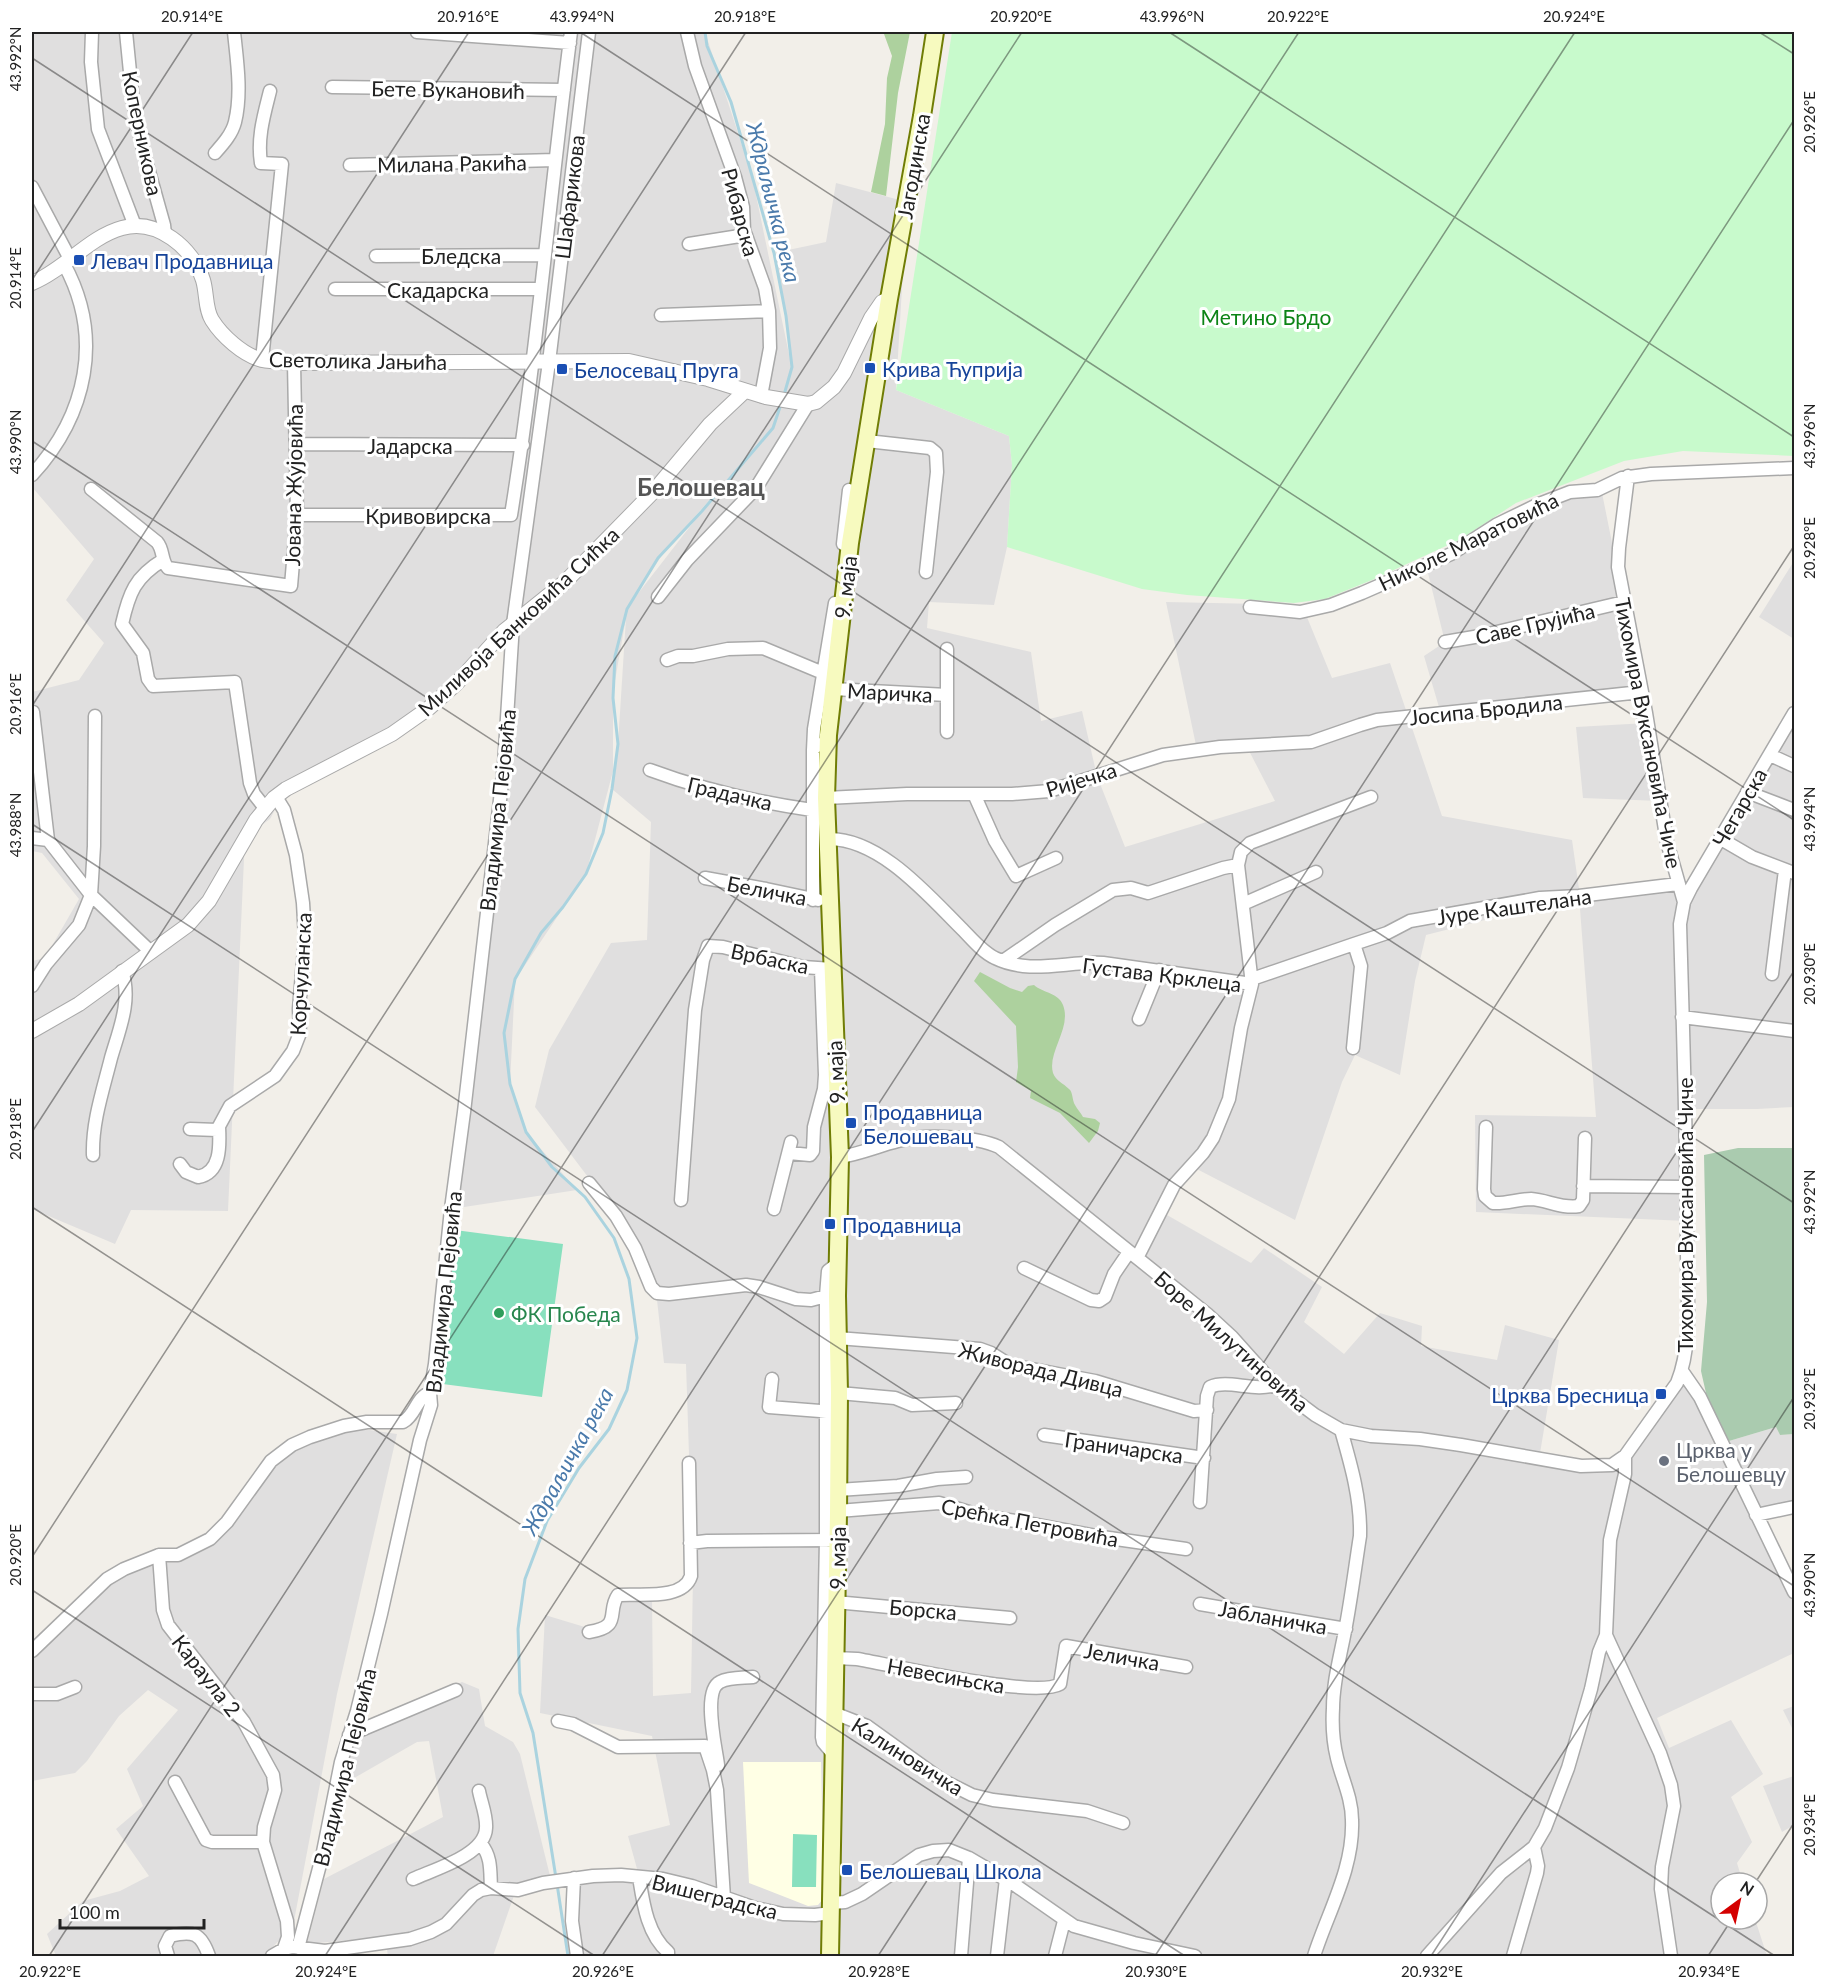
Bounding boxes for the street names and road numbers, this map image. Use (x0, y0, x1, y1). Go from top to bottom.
street label: Коперникова (118, 68, 168, 198)
street label: Бете Вукановић (371, 75, 525, 103)
street label: Јагодинска (891, 111, 935, 221)
street label: Шафарикова (549, 133, 589, 261)
street label: Милана Ракића (377, 149, 527, 177)
street label: Рибарска (717, 165, 765, 259)
street label: Бледска (421, 243, 501, 268)
street label: Скадарска (387, 277, 489, 302)
street label: Светолика Јањића (269, 346, 447, 374)
street label: Јована Жујовића (279, 404, 307, 566)
street label: Јадарска (367, 433, 453, 458)
street label: Николе Маратовића (1374, 487, 1562, 595)
street label: Кривовирска (365, 503, 491, 528)
street label: Миливоја Банковића Сићка (412, 521, 624, 721)
street label: 9. маја (829, 554, 861, 620)
street label: Тихомира Вуксановића Чиче (1610, 596, 1688, 870)
street label: Саве Грујића (1473, 597, 1597, 649)
street label: Маричка (847, 677, 933, 707)
street label: Јосипа Бродила (1408, 689, 1564, 729)
street label: Владимира Пејовића (474, 708, 520, 912)
street label: Ријечка (1043, 756, 1119, 802)
street label: Чегарска (1706, 763, 1772, 851)
street label: Градачка (685, 771, 775, 815)
street label: Беличка (725, 870, 809, 910)
street label: Јуре Каштелана (1435, 883, 1593, 929)
street label: Корчуланска (284, 912, 316, 1036)
street label: Врбаска (729, 938, 811, 978)
street label: Густава Крклеца (1081, 952, 1243, 996)
street label: 9. маја (821, 1040, 849, 1104)
street label: Тихомира Вуксановића Чиче (1672, 1077, 1697, 1353)
street label: Владимира Пејовића (420, 1190, 466, 1394)
street label: Боре Милутиновића (1150, 1265, 1314, 1417)
street label: Живорада Дивца (956, 1336, 1126, 1402)
street label: Граничарска (1063, 1426, 1185, 1468)
street label: Срећка Петровића (939, 1493, 1121, 1551)
street label: 9. маја (824, 1526, 850, 1590)
street label: Борска (888, 1594, 958, 1624)
street label: Јабланичка (1217, 1595, 1329, 1639)
street label: Караула 2 (167, 1629, 247, 1721)
street label: Јеличка (1082, 1637, 1162, 1675)
street label: Невесињска (885, 1652, 1007, 1698)
street label: Владимира Пејовића (307, 1665, 381, 1869)
street label: Калиновичка (847, 1712, 969, 1800)
street label: Вишеградска (649, 1868, 781, 1924)

